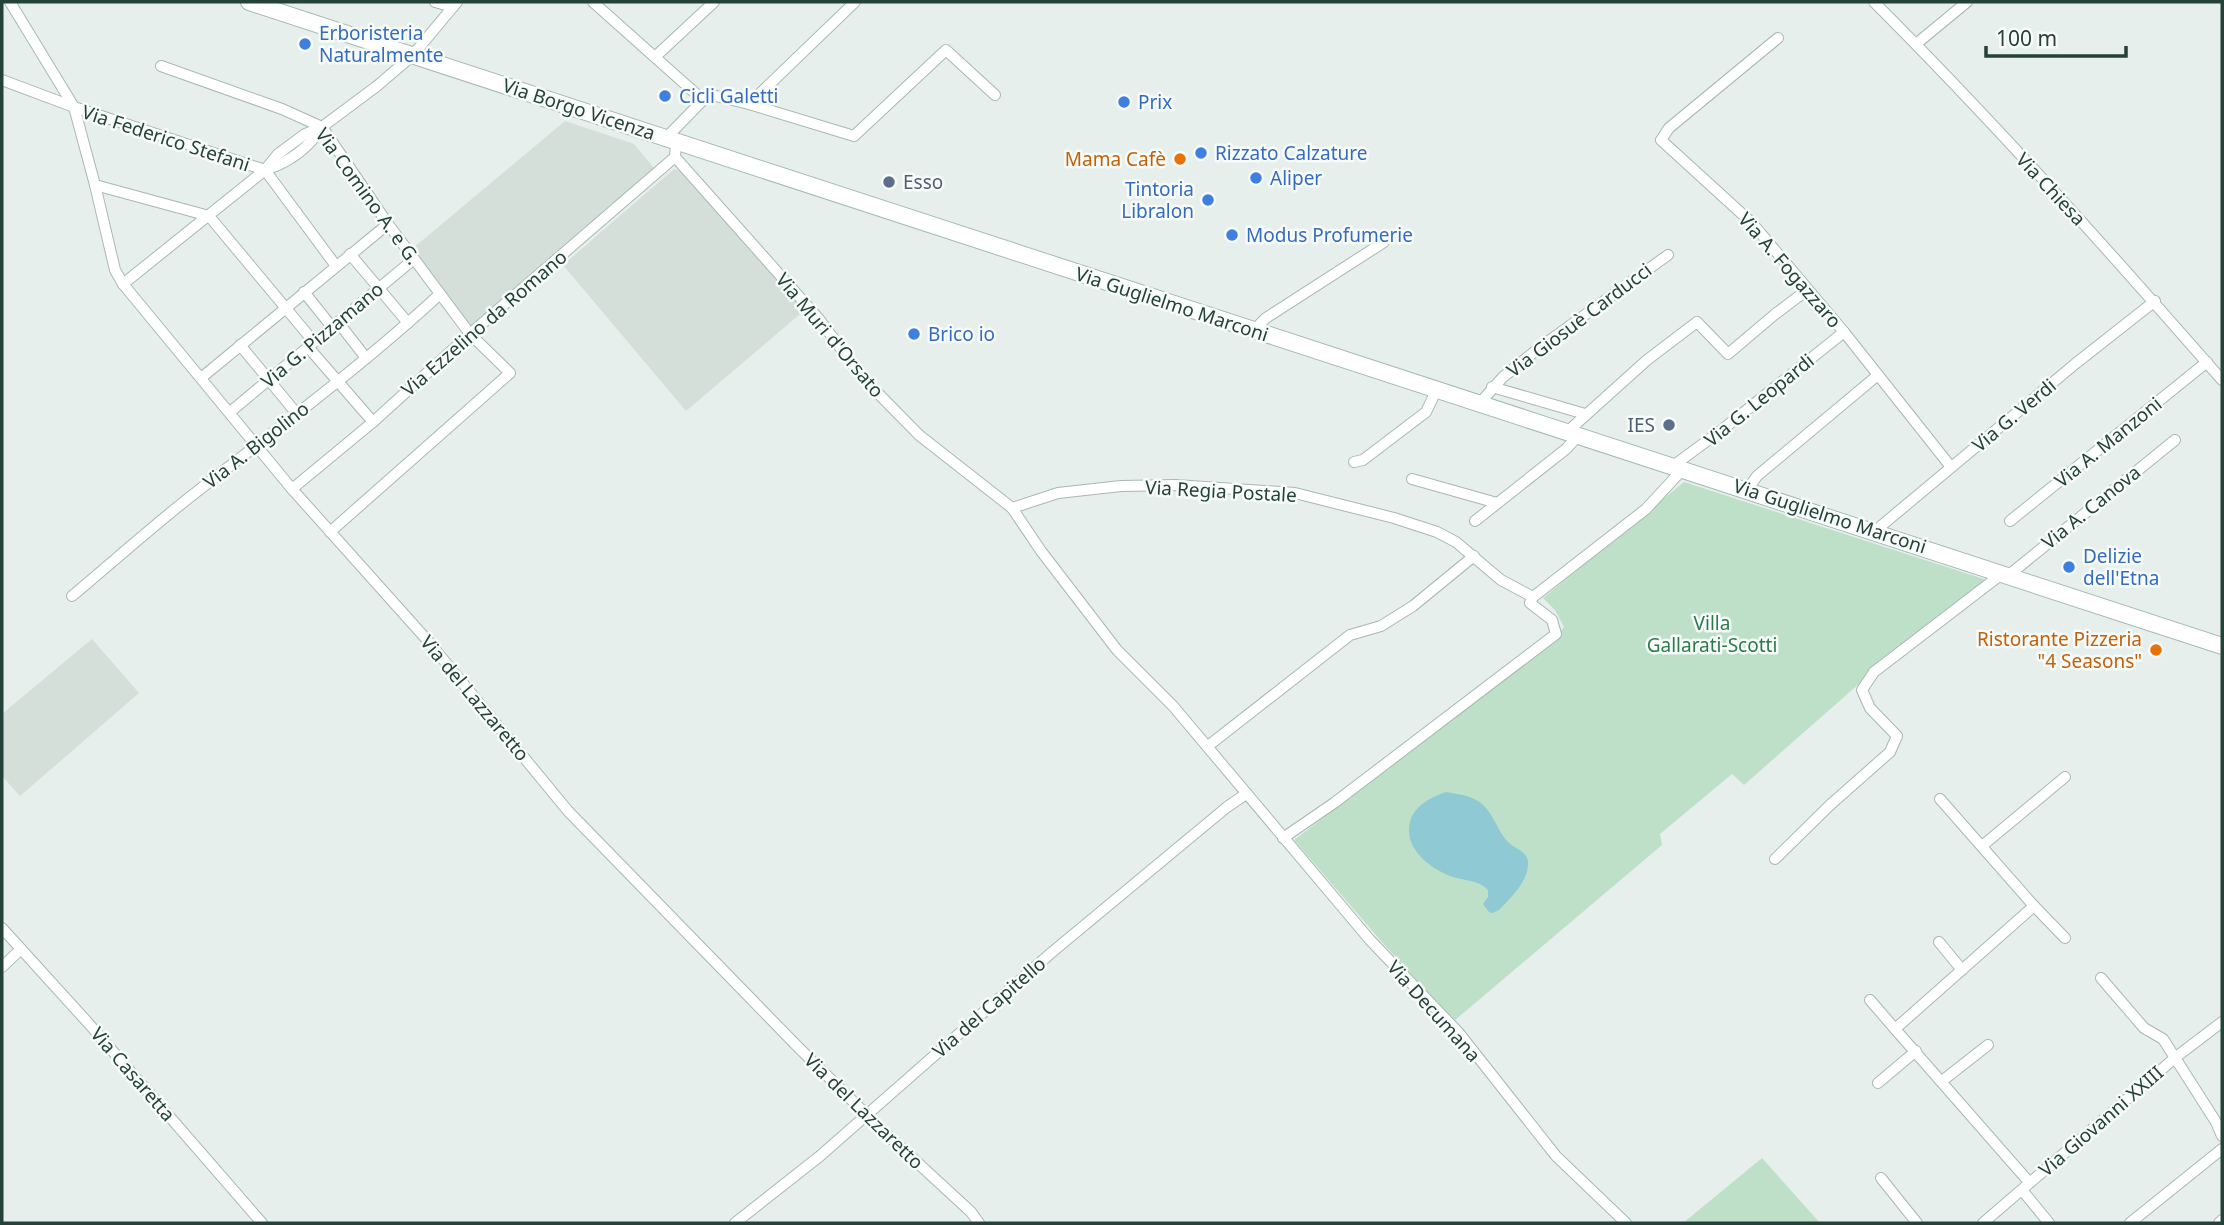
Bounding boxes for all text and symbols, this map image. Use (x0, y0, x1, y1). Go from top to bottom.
scale bar (1986, 14, 2126, 58)
place label: Erboristeria Naturalmente (319, 20, 444, 68)
text: 100 m (1996, 24, 2057, 52)
marker: Erboristeria Naturalmente (297, 36, 313, 52)
street label: Via Borgo Vicenza (499, 72, 659, 146)
place label: Cicli Galetti (679, 83, 779, 109)
marker: Cicli Galetti (657, 88, 673, 104)
place label: Prix (1138, 89, 1172, 115)
marker: Prix (1116, 94, 1132, 110)
street label: Via Federico Stefani (79, 99, 253, 177)
street label: Via Comino A. e G. (310, 122, 426, 270)
place label: Rizzato Calzature (1215, 140, 1367, 166)
marker: Rizzato Calzature (1193, 145, 1209, 161)
place label: Mama Cafè (1065, 146, 1166, 172)
street label: Via Chiesa (2010, 147, 2092, 231)
marker: Mama Cafè (1172, 151, 1188, 167)
place label: Aliper (1270, 165, 1322, 191)
place label: Esso (903, 169, 943, 195)
marker: Aliper (1248, 170, 1264, 186)
marker: Esso (881, 174, 897, 190)
place label: Tintoria Libralon (1121, 176, 1194, 224)
marker: Tintoria Libralon (1200, 192, 1216, 208)
street label: Via A. Fogazzaro (1733, 207, 1847, 333)
place label: Modus Profumerie (1246, 222, 1413, 248)
marker: Modus Profumerie (1224, 227, 1240, 243)
street label: Via Ezzelino da Romano (396, 244, 572, 402)
street label: Via Giosuè Carducci (1501, 257, 1657, 383)
street label: Via Guglielmo Marconi (1072, 261, 1272, 347)
street label: Via Muri d'Orsato (770, 267, 890, 403)
street label: Via G. Pizzamano (255, 276, 389, 394)
place label: Brico io (928, 321, 995, 347)
marker: Brico io (906, 326, 922, 342)
street label: Via G. Leopardi (1699, 348, 1819, 452)
street label: Via G. Verdi (1967, 372, 2061, 458)
street label: Via A. Manzoni (2049, 391, 2167, 493)
street label: Via A. Bigolino (198, 395, 314, 495)
place label: IES (1628, 412, 1655, 438)
marker: IES (1661, 417, 1677, 433)
street label: Via A. Canova (2036, 459, 2146, 555)
street label: Via Guglielmo Marconi (1730, 473, 1930, 559)
street label: Via Regia Postale (1144, 474, 1298, 508)
place label: Delizie dell'Etna (2083, 543, 2159, 591)
marker: Delizie dell'Etna (2061, 559, 2077, 575)
park label: Villa Gallarati-Scotti (1647, 610, 1777, 658)
place label: Ristorante Pizzeria "4 Seasons" (1977, 626, 2142, 674)
street label: Via del Lazzaretto (415, 630, 535, 766)
marker: Ristorante Pizzeria "4 Seasons" (2148, 642, 2164, 658)
street label: Via del Capitello (927, 951, 1051, 1063)
street label: Via Decumana (1381, 955, 1487, 1067)
street label: Via Casaretta (85, 1021, 181, 1127)
street label: Via del Lazzaretto (799, 1047, 929, 1175)
street label: Via Giovanni XXIII (2033, 1060, 2169, 1182)

